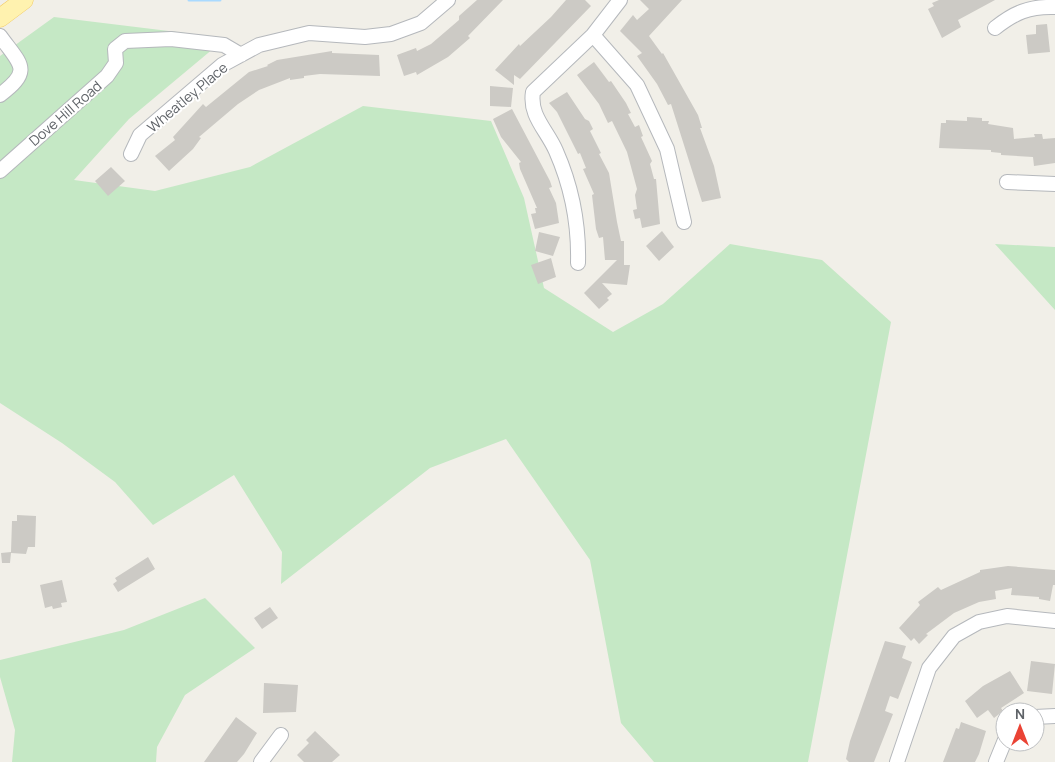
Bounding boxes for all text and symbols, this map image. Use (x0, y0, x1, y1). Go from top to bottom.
street label: Wheatley Place (143, 58, 231, 136)
street label: Dove Hill Road (25, 76, 105, 150)
north arrow (995, 702, 1045, 752)
text: N (1015, 704, 1025, 723)

